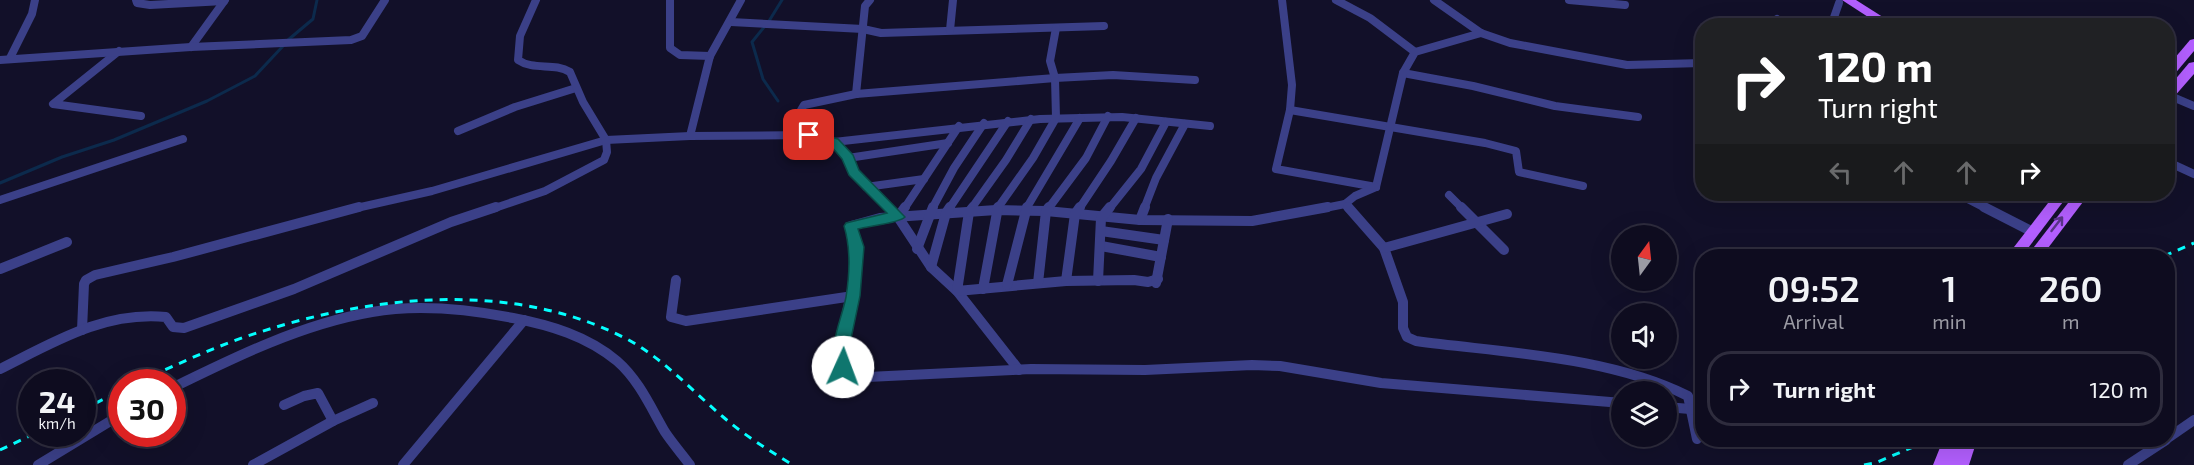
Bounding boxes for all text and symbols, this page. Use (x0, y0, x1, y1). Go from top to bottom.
text: 120 m (1818, 40, 1933, 90)
icon: right (1719, 42, 1797, 120)
text: Turn right (1818, 91, 1938, 123)
pin (783, 109, 834, 160)
icon: arrive (792, 118, 825, 151)
icon: left (1824, 156, 1857, 189)
icon: ahead (1887, 156, 1920, 189)
icon: ahead (1950, 156, 1983, 189)
icon: right (2013, 156, 2046, 189)
one-way arrow (2051, 217, 2064, 233)
north arrow (1611, 225, 1677, 291)
map controls (1611, 225, 1677, 447)
text: 09:52 (1767, 266, 1860, 309)
text: 1 (1942, 266, 1957, 309)
text: 260 (2039, 266, 2103, 309)
button: sound (1611, 303, 1677, 369)
text: Arrival (1783, 309, 1844, 333)
text: min (1932, 309, 1966, 333)
text: m (2062, 309, 2079, 333)
position arrow (811, 335, 875, 399)
speed limit sign: 30 (108, 369, 186, 447)
icon: right (1722, 372, 1755, 405)
text: Turn right (1773, 376, 1875, 402)
text: 120 m (2089, 376, 2148, 402)
button: layers (1611, 381, 1677, 447)
text: 24 (39, 383, 75, 419)
text: km/h (38, 414, 76, 432)

